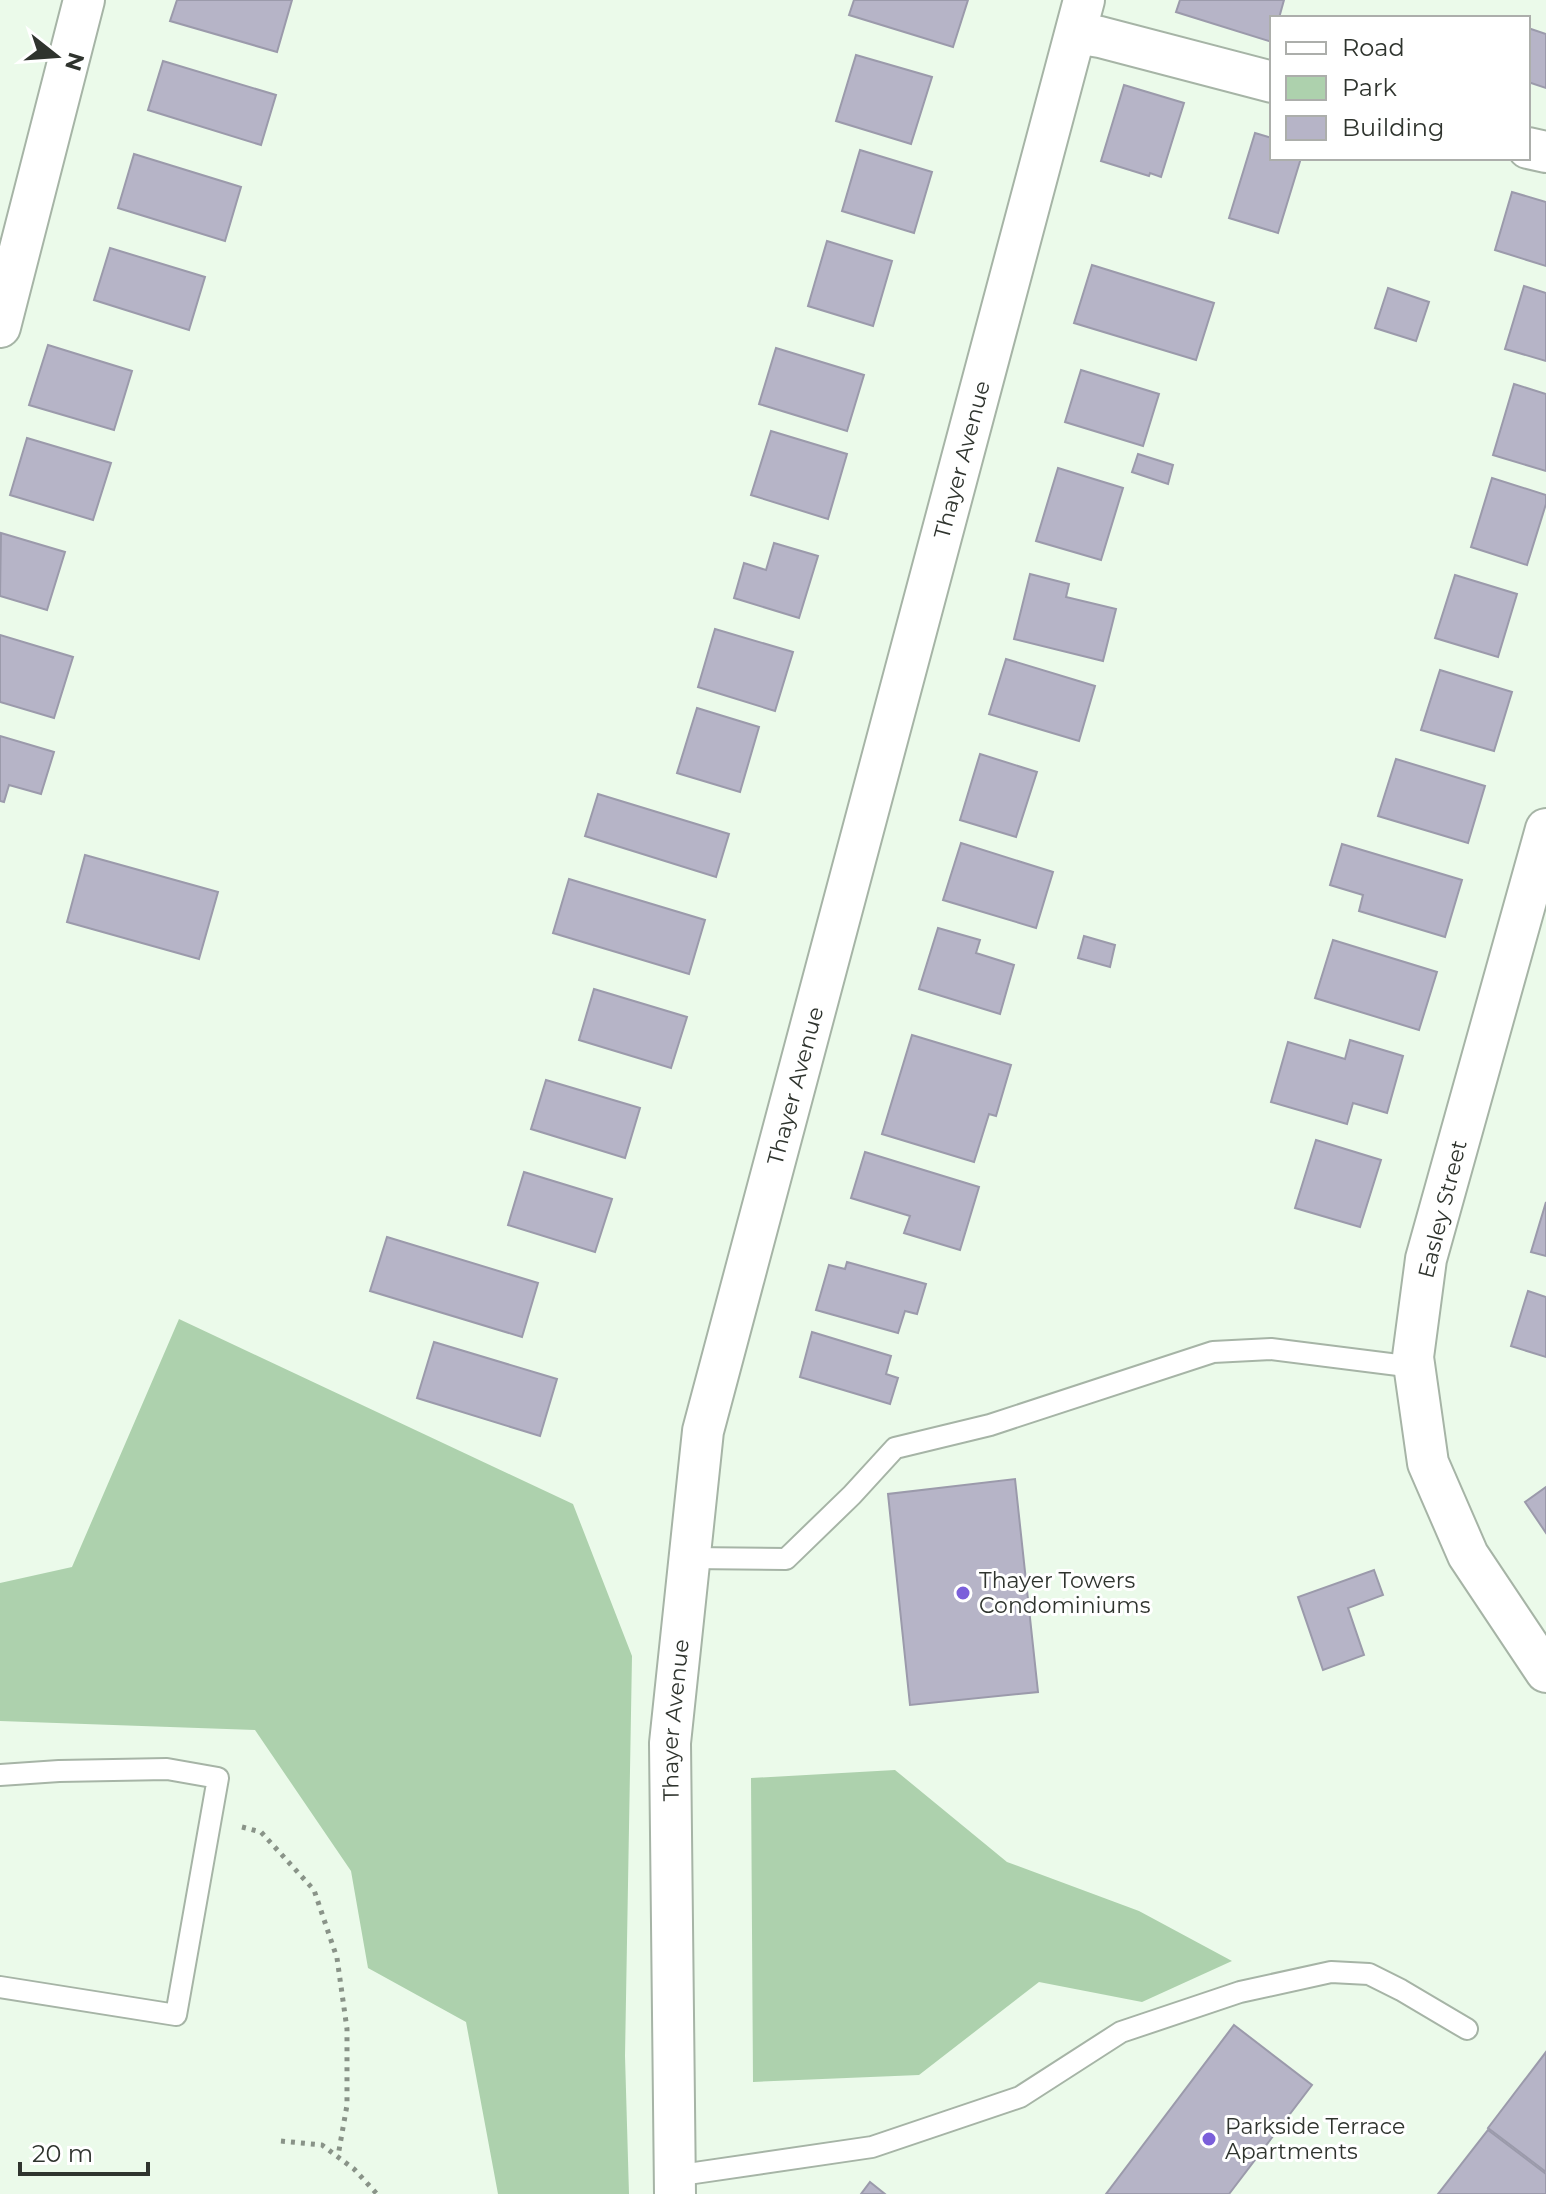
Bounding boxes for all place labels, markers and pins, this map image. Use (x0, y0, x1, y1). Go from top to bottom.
place label: Thayer Towers Condominiums (979, 1567, 1151, 1619)
marker: Thayer Towers Condominiums (954, 1584, 972, 1602)
place label: Parkside Terrace Apartments (1225, 2113, 1405, 2165)
marker: Parkside Terrace Apartments (1200, 2130, 1218, 2148)

